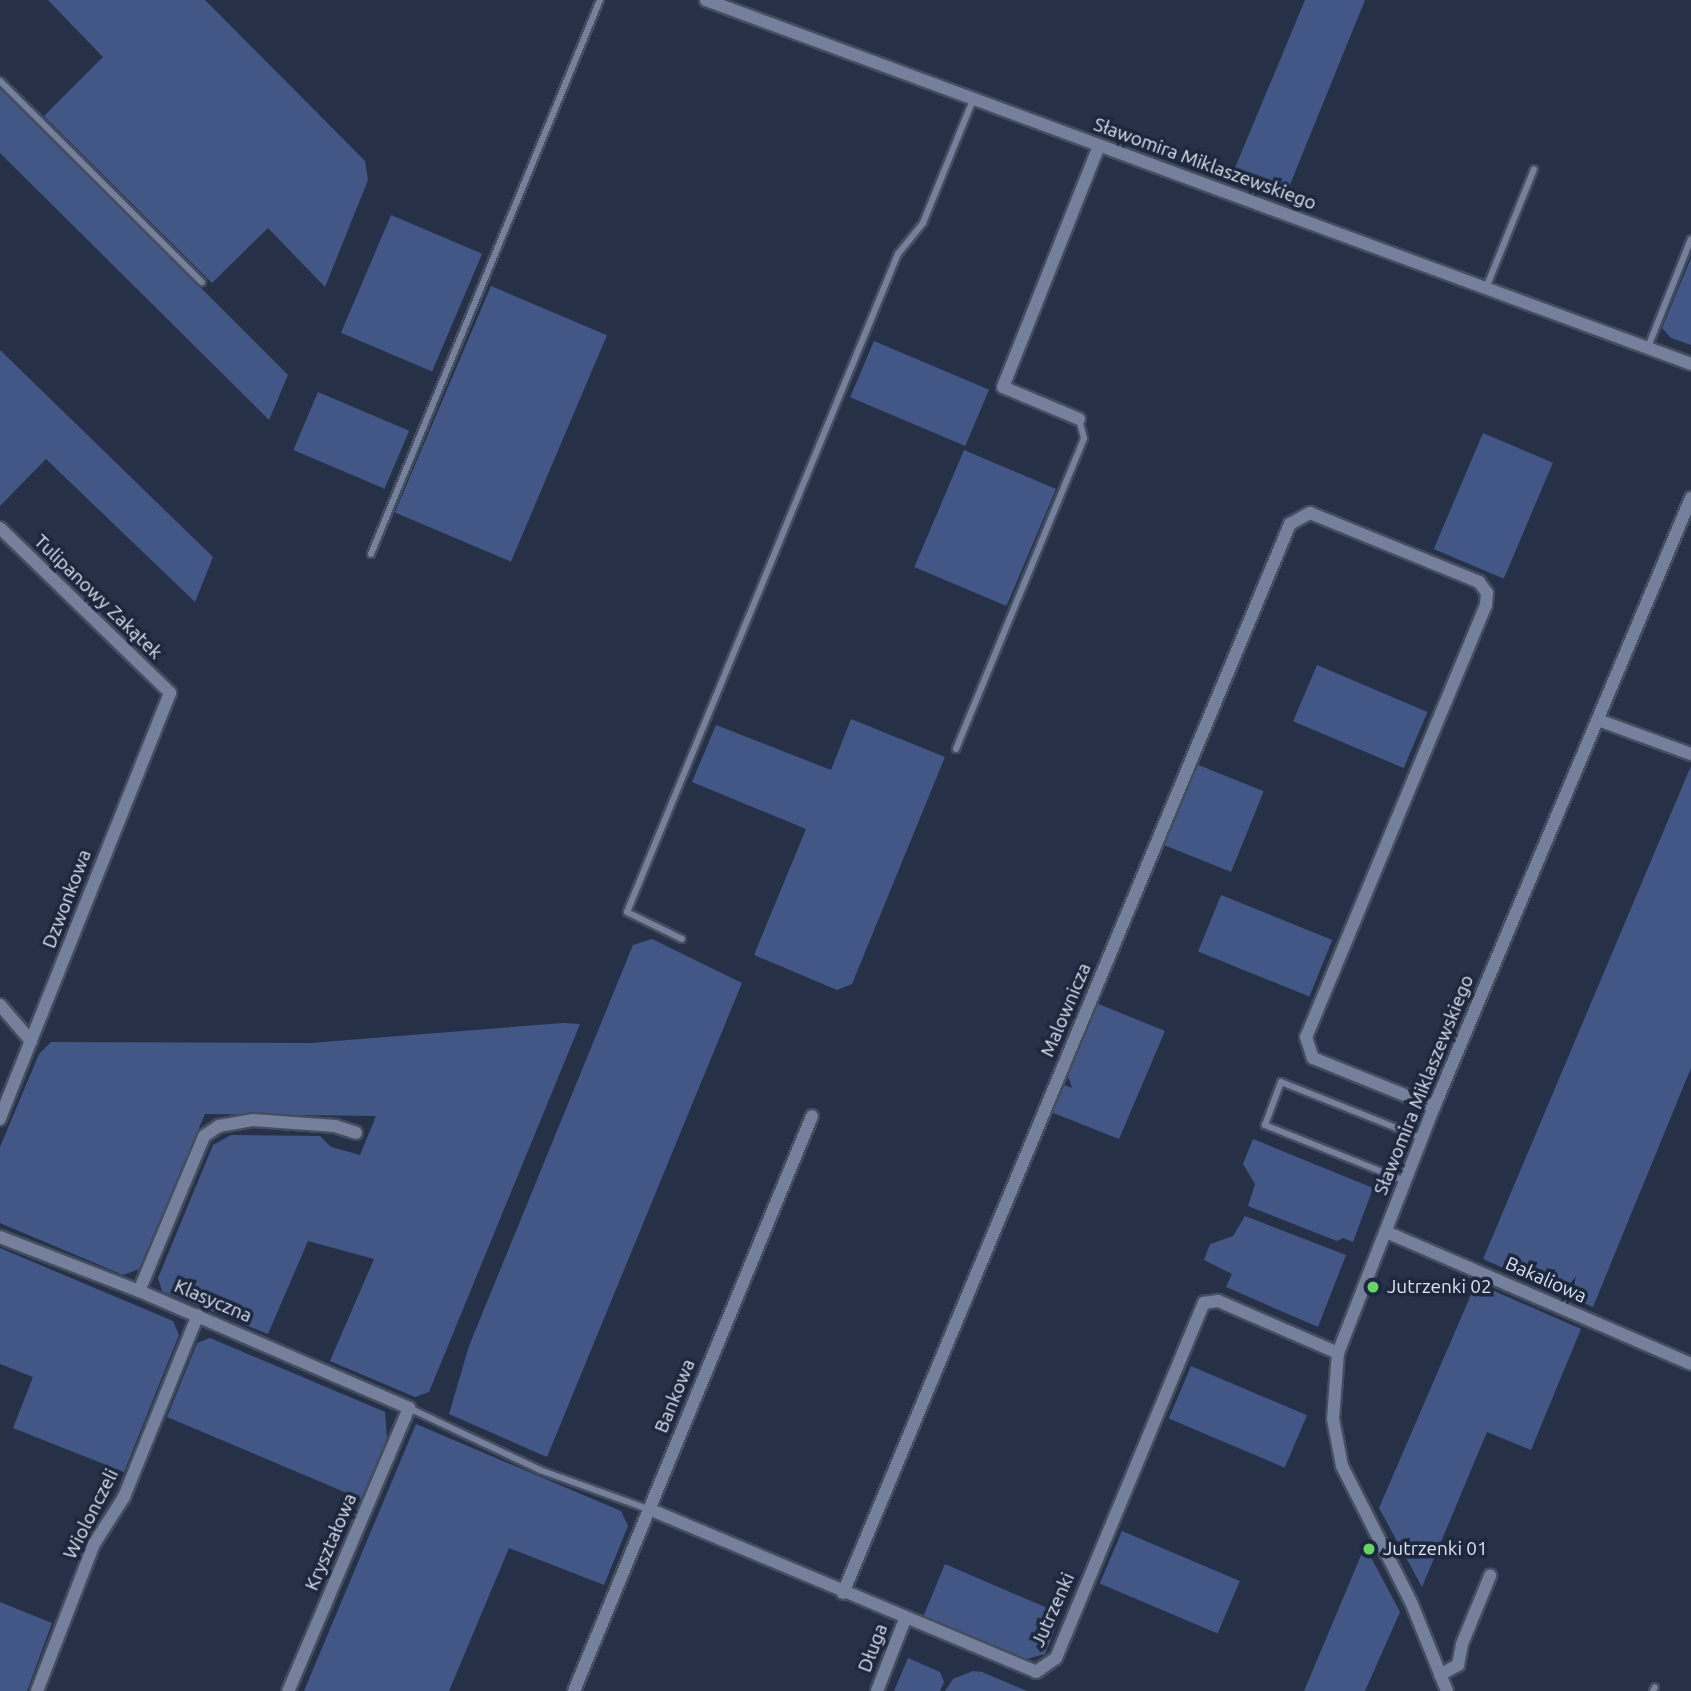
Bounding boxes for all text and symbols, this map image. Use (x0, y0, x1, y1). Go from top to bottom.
street label: Sławomira Miklaszewskiego (1090, 113, 1320, 215)
street label: Tulipanowy Zakątek (29, 530, 167, 664)
street label: Dzwonkowa (38, 847, 96, 951)
street label: Malownicza (1036, 960, 1096, 1060)
street label: Sławomira Miklaszewskiego (1369, 972, 1479, 1198)
street label: Bakaliowa (1502, 1252, 1590, 1308)
street label: Klasyczna (171, 1275, 255, 1327)
place label: Jutrzenki 02 (1387, 1276, 1492, 1298)
marker: Jutrzenki 02 (1365, 1279, 1381, 1295)
street label: Bankowa (650, 1356, 700, 1436)
street label: Wiolonczeli (59, 1465, 123, 1563)
street label: Kryształowa (300, 1490, 362, 1594)
place label: Jutrzenki 01 (1383, 1538, 1488, 1560)
marker: Jutrzenki 01 (1361, 1541, 1377, 1557)
street label: Jutrzenki (1027, 1569, 1079, 1651)
street label: Długa (853, 1621, 893, 1675)

